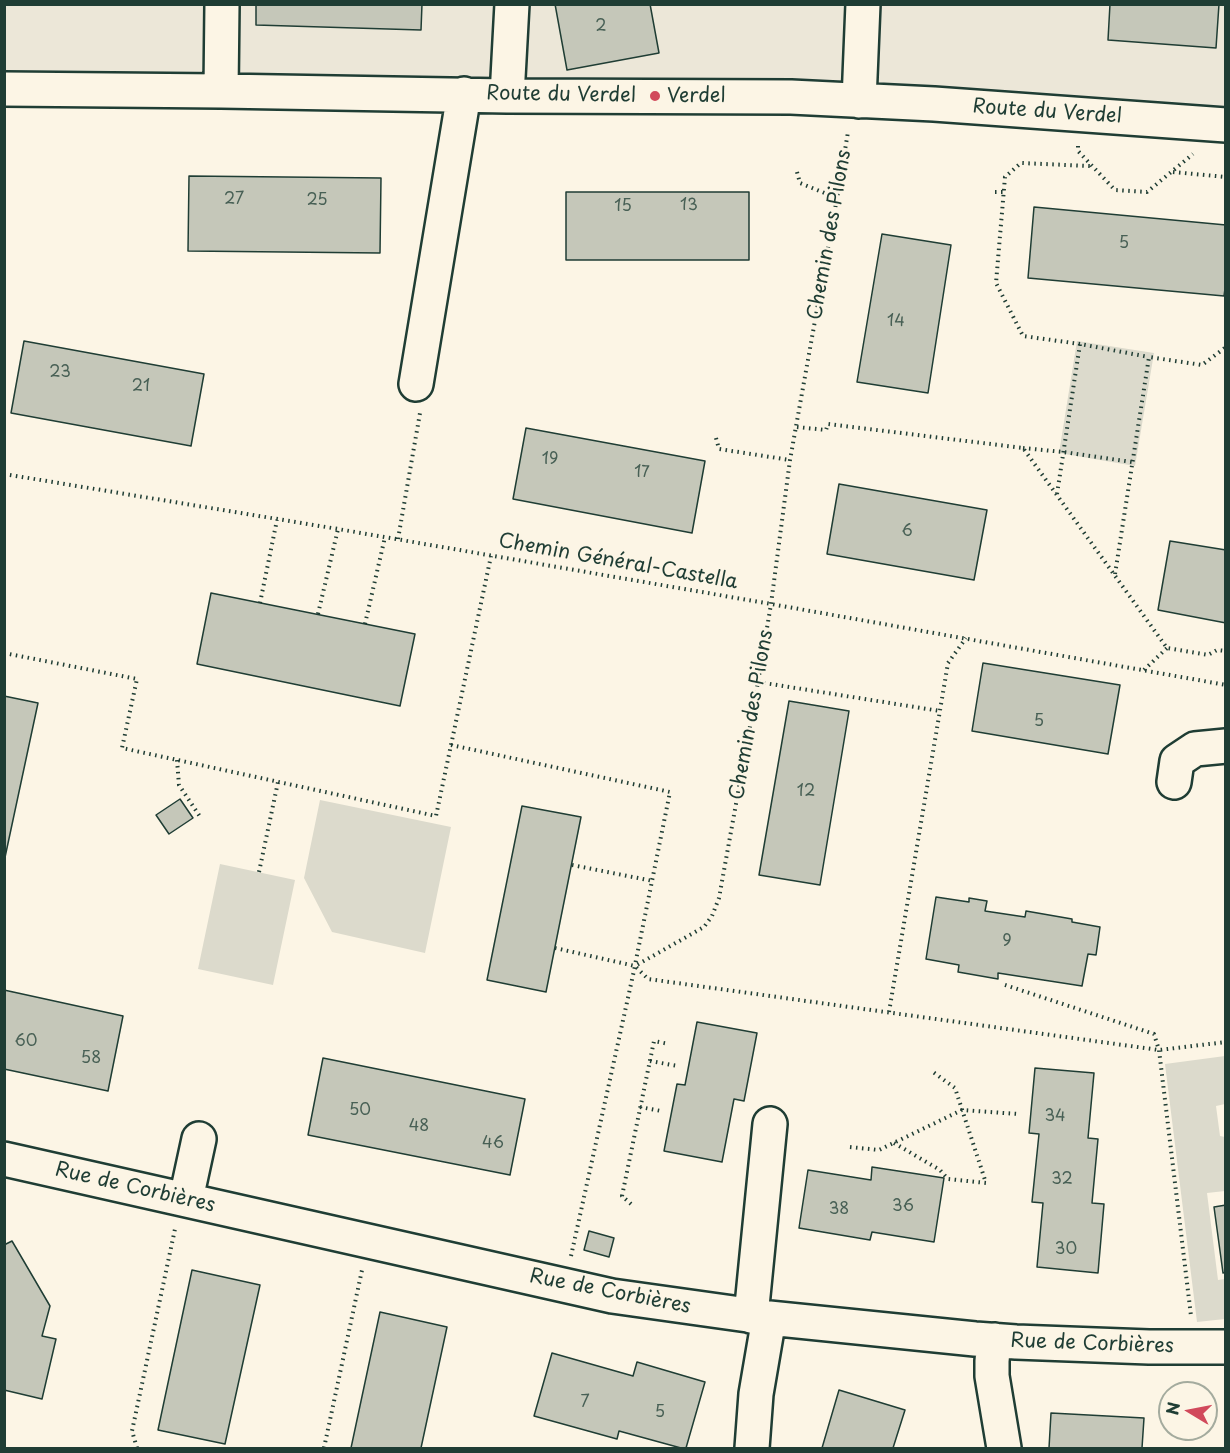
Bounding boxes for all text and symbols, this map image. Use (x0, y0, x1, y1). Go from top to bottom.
house number: 2 (595, 17, 607, 37)
street label: Route du Verdel (486, 82, 636, 108)
place label: Verdel (667, 84, 726, 108)
marker: Verdel (648, 89, 662, 103)
street label: Route du Verdel (971, 95, 1123, 129)
street label: Chemin des Pilons (803, 148, 857, 322)
house number: 27 (224, 190, 244, 210)
house number: 25 (306, 191, 328, 211)
house number: 13 (680, 196, 698, 216)
house number: 15 (614, 197, 632, 217)
house number: 5 (1119, 234, 1129, 254)
house number: 14 (887, 312, 905, 332)
house number: 23 (49, 363, 71, 383)
house number: 21 (132, 377, 150, 397)
house number: 19 (542, 450, 558, 470)
house number: 17 (634, 463, 650, 483)
house number: 6 (901, 522, 913, 542)
street label: Chemin Général-Castella (497, 529, 739, 595)
street label: Chemin des Pilons (725, 628, 779, 802)
house number: 5 (1034, 712, 1044, 732)
house number: 12 (797, 782, 815, 802)
house number: 9 (1002, 932, 1012, 952)
house number: 60 (15, 1032, 37, 1052)
house number: 58 (81, 1049, 101, 1069)
house number: 50 (349, 1101, 371, 1121)
house number: 34 (1044, 1107, 1066, 1127)
house number: 48 (409, 1117, 429, 1137)
house number: 46 (482, 1134, 504, 1154)
street label: Rue de Corbières (53, 1158, 217, 1218)
house number: 32 (1051, 1170, 1073, 1190)
house number: 36 (892, 1197, 914, 1217)
house number: 38 (829, 1200, 849, 1220)
house number: 30 (1055, 1240, 1077, 1260)
street label: Rue de Corbières (527, 1265, 693, 1319)
street label: Rue de Corbières (1010, 1329, 1174, 1359)
north arrow (1158, 1381, 1218, 1441)
house number: 7 (580, 1393, 590, 1413)
text: N (1159, 1400, 1185, 1417)
house number: 5 (655, 1403, 665, 1423)

